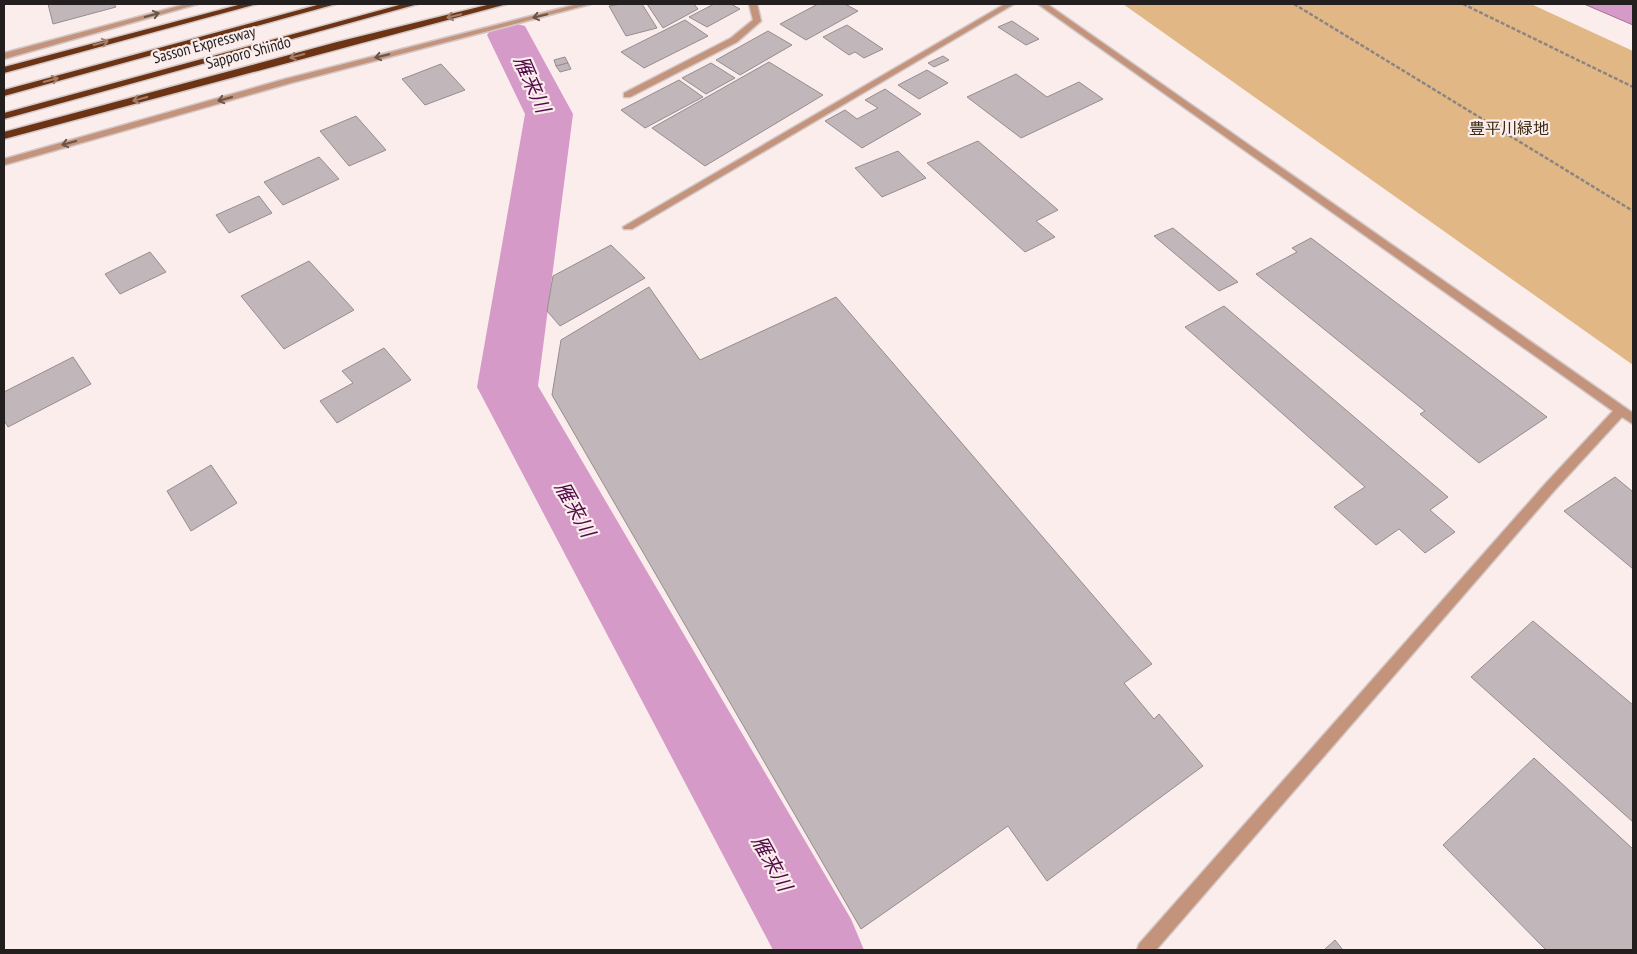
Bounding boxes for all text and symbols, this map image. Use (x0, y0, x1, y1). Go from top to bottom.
one-way arrow (144, 10, 160, 20)
one-way arrow (447, 11, 463, 21)
one-way arrow (532, 12, 548, 21)
street label: Sasson Expressway (150, 21, 258, 67)
street label: Sapporo Shindo (203, 31, 293, 73)
one-way arrow (93, 38, 109, 47)
water label: 雁来川 (508, 51, 557, 119)
one-way arrow (289, 52, 305, 61)
one-way arrow (375, 52, 391, 62)
one-way arrow (42, 74, 58, 84)
one-way arrow (218, 94, 234, 104)
one-way arrow (133, 95, 149, 104)
park label: 豊平川緑地 (1469, 118, 1549, 138)
one-way arrow (61, 139, 77, 149)
water label: 雁来川 (549, 476, 602, 543)
water label: 雁来川 (746, 830, 799, 897)

